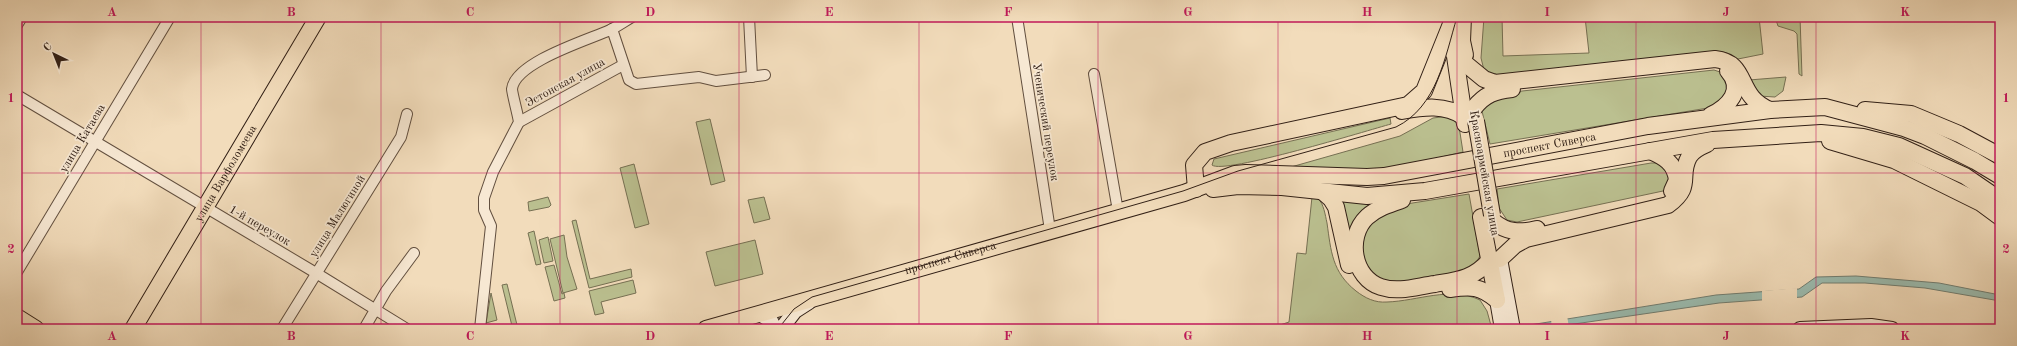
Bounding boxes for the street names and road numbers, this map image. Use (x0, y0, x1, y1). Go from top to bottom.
street label: Эстонская улица (524, 56, 607, 110)
street label: Ученический переулок (1030, 62, 1060, 182)
street label: улица Катаева (58, 102, 108, 175)
street label: Красноармейская улица (1467, 110, 1501, 237)
street label: улица Варфоломеева (193, 123, 259, 224)
street label: проспект Сиверса (1502, 131, 1597, 160)
street label: улица Малюгиной (308, 173, 368, 260)
street label: 1-й переулок (227, 203, 292, 248)
street label: проспект Сиверса (903, 240, 998, 277)

